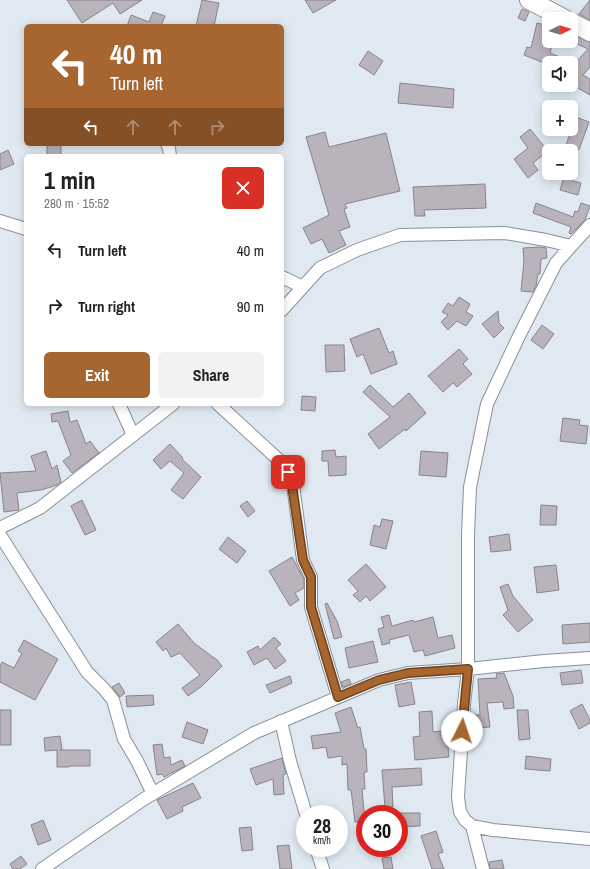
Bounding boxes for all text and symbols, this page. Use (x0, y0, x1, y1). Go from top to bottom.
north arrow (542, 12, 578, 48)
map controls (542, 12, 578, 180)
text: 40 m (110, 35, 162, 73)
icon: left (44, 40, 96, 92)
button: sound (542, 56, 578, 92)
text: Turn left (110, 71, 163, 96)
button: + (542, 100, 578, 136)
icon: left (80, 116, 102, 138)
icon: ahead (122, 116, 144, 138)
icon: ahead (164, 116, 186, 138)
icon: right (206, 116, 228, 138)
button: − (542, 144, 578, 180)
text: 1 min (44, 164, 95, 196)
button: close (222, 167, 264, 209)
text: 280 m · 15:52 (44, 195, 109, 212)
icon: left (44, 239, 66, 261)
text: Turn left (78, 240, 126, 261)
text: 40 m (237, 240, 264, 261)
icon: right (44, 295, 66, 317)
text: Turn right (78, 296, 135, 317)
text: 90 m (237, 296, 264, 317)
button: Exit (44, 352, 150, 398)
button: Share (158, 352, 264, 398)
pin (271, 455, 305, 489)
icon: arrive (277, 461, 299, 483)
position arrow (441, 710, 483, 752)
speed limit sign: 30 (356, 805, 408, 857)
text: 28 (313, 812, 331, 839)
text: km/h (313, 834, 331, 847)

